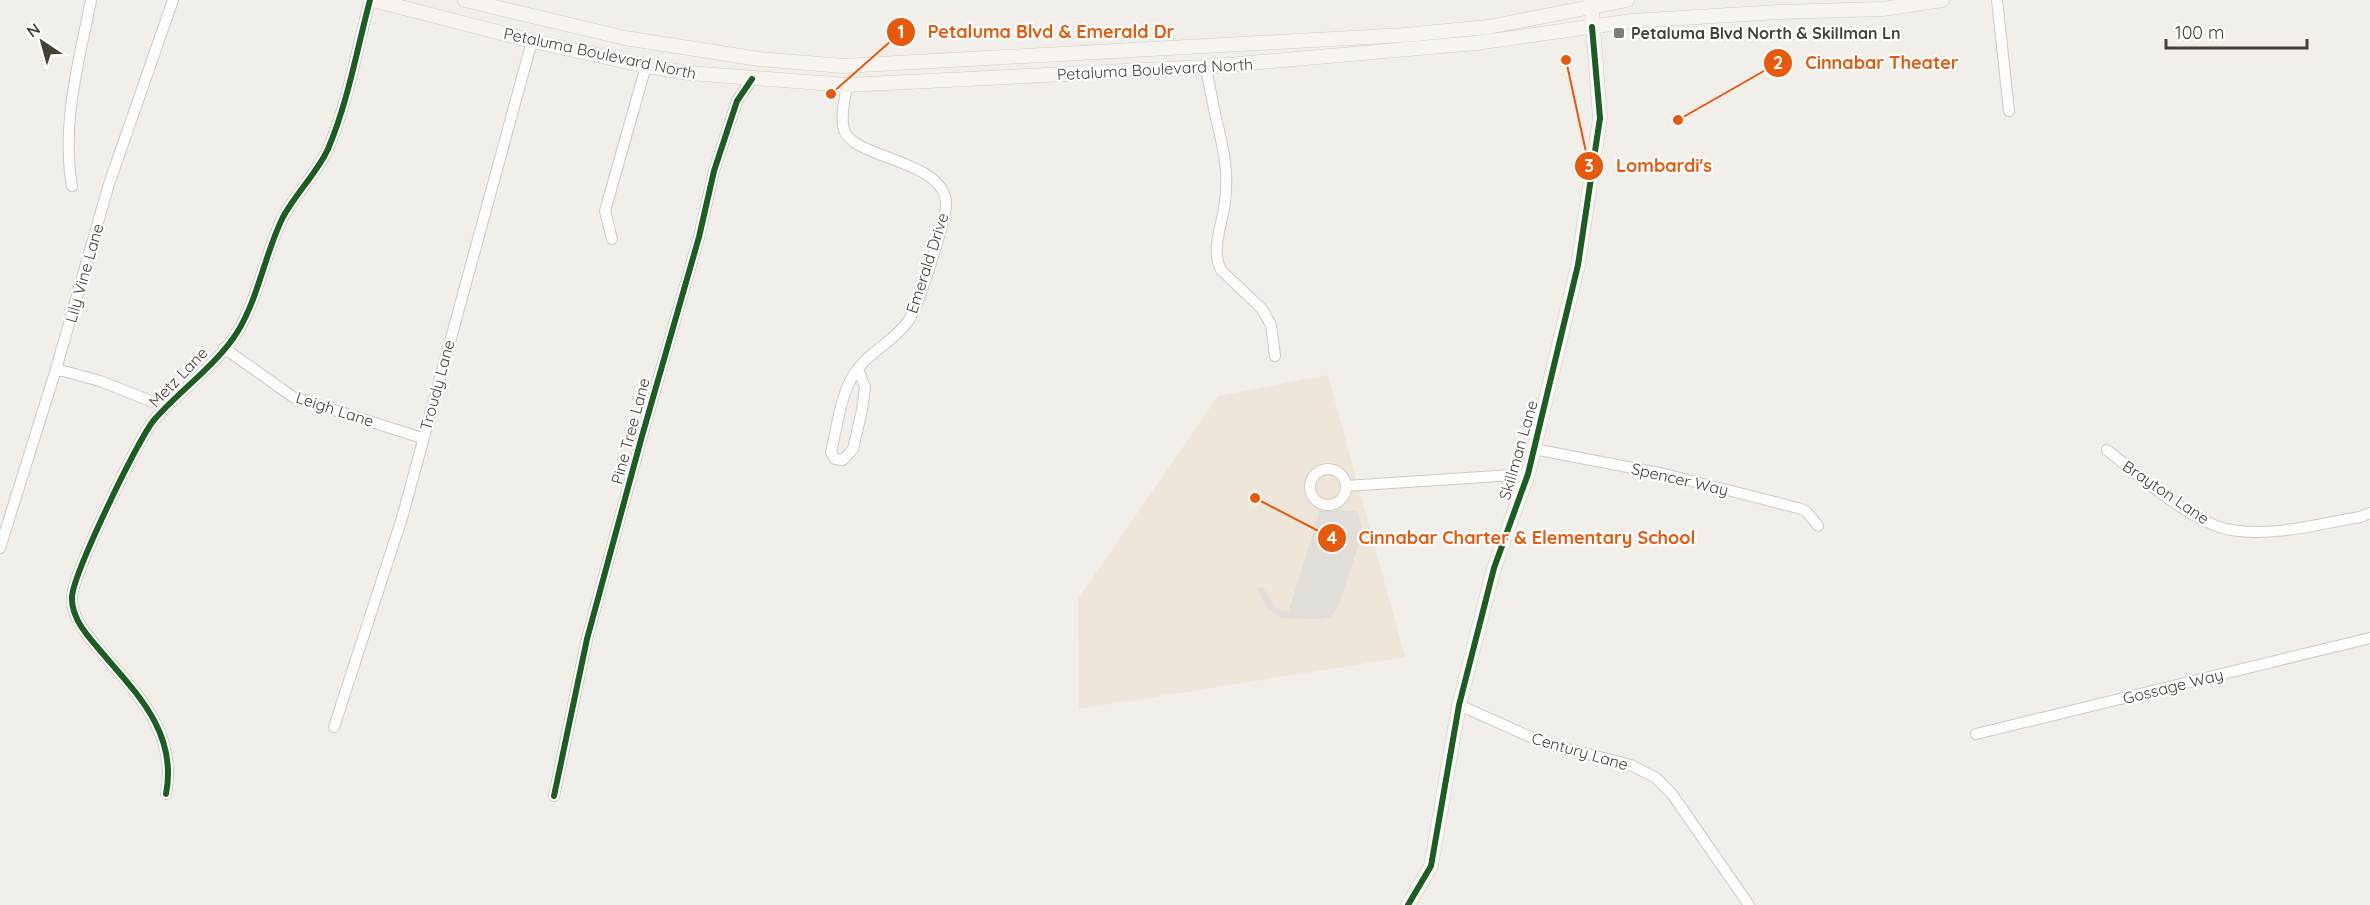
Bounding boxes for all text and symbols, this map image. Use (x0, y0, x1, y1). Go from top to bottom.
north arrow (12, 12, 72, 72)
scale bar (2166, 12, 2307, 50)
callout: Petaluma Blvd & Emerald Dr (886, 14, 1187, 50)
text: N (23, 18, 44, 41)
text: 1 (897, 20, 905, 43)
text: Petaluma Blvd & Emerald Dr (928, 20, 1175, 43)
text: 100 m (2175, 21, 2224, 44)
street label: Petaluma Boulevard North (502, 23, 698, 83)
place label: Petaluma Blvd North & Skillman Ln (1631, 23, 1901, 43)
marker: Petaluma Blvd North & Skillman Ln (1612, 26, 1626, 40)
callout: Cinnabar Theater (1763, 45, 1970, 81)
text: 2 (1773, 51, 1783, 74)
text: Cinnabar Theater (1805, 51, 1959, 74)
street label: Petaluma Boulevard North (1056, 54, 1254, 84)
callout: Lombardi's (1574, 148, 1724, 184)
text: 3 (1584, 154, 1594, 177)
text: Lombardi's (1616, 154, 1712, 177)
street label: Emerald Drive (901, 210, 953, 316)
street label: Lily Vine Lane (60, 221, 108, 325)
street label: Troudy Lane (415, 338, 459, 432)
street label: Metz Lane (144, 343, 212, 411)
street label: Pine Tree Lane (606, 376, 654, 486)
street label: Leigh Lane (293, 387, 377, 431)
street label: Skillman Lane (1494, 398, 1542, 502)
street label: Brayton Lane (2119, 456, 2213, 528)
street label: Spencer Way (1630, 458, 1730, 500)
callout: Cinnabar Charter & Elementary School (1317, 520, 1708, 556)
text: 4 (1327, 526, 1338, 549)
text: Cinnabar Charter & Elementary School (1359, 526, 1695, 549)
street label: Gossage Way (2121, 664, 2225, 708)
street label: Century Lane (1529, 728, 1631, 774)

